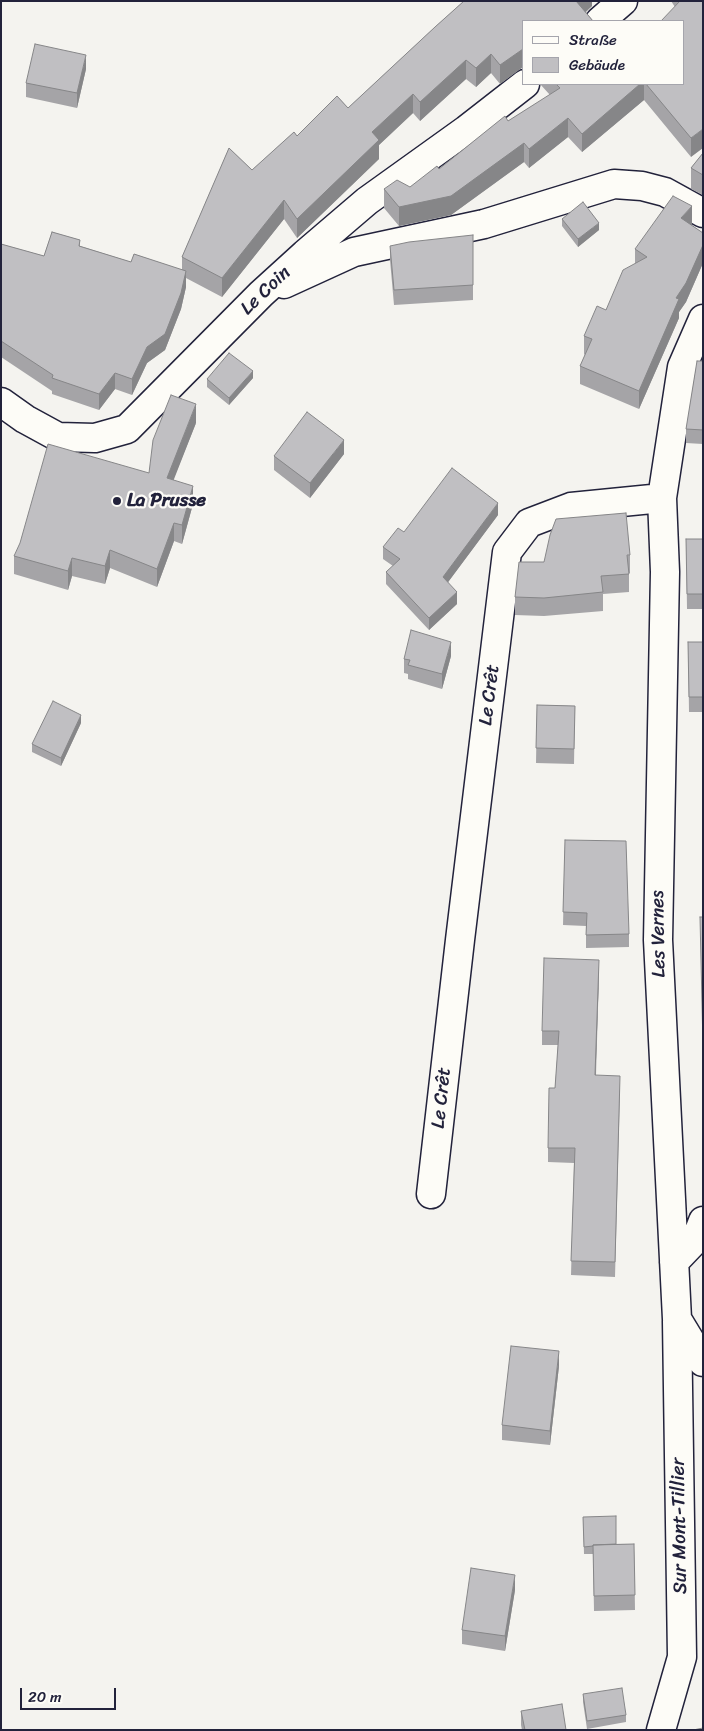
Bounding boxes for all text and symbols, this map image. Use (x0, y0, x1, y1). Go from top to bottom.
legend (522, 20, 684, 85)
text: Straße (569, 27, 617, 53)
text: Gebäude (569, 52, 625, 78)
street label: Le Coin (236, 262, 296, 320)
place label: La Prusse (127, 490, 206, 512)
marker: La Prusse (111, 495, 123, 507)
street label: Le Crêt (475, 663, 505, 727)
street label: Les Vernes (647, 890, 671, 978)
street label: Le Crêt (427, 1066, 457, 1130)
street label: Sur Mont-Tillier (667, 1458, 693, 1594)
scale bar (22, 1678, 119, 1710)
text: 20 m (28, 1684, 62, 1710)

